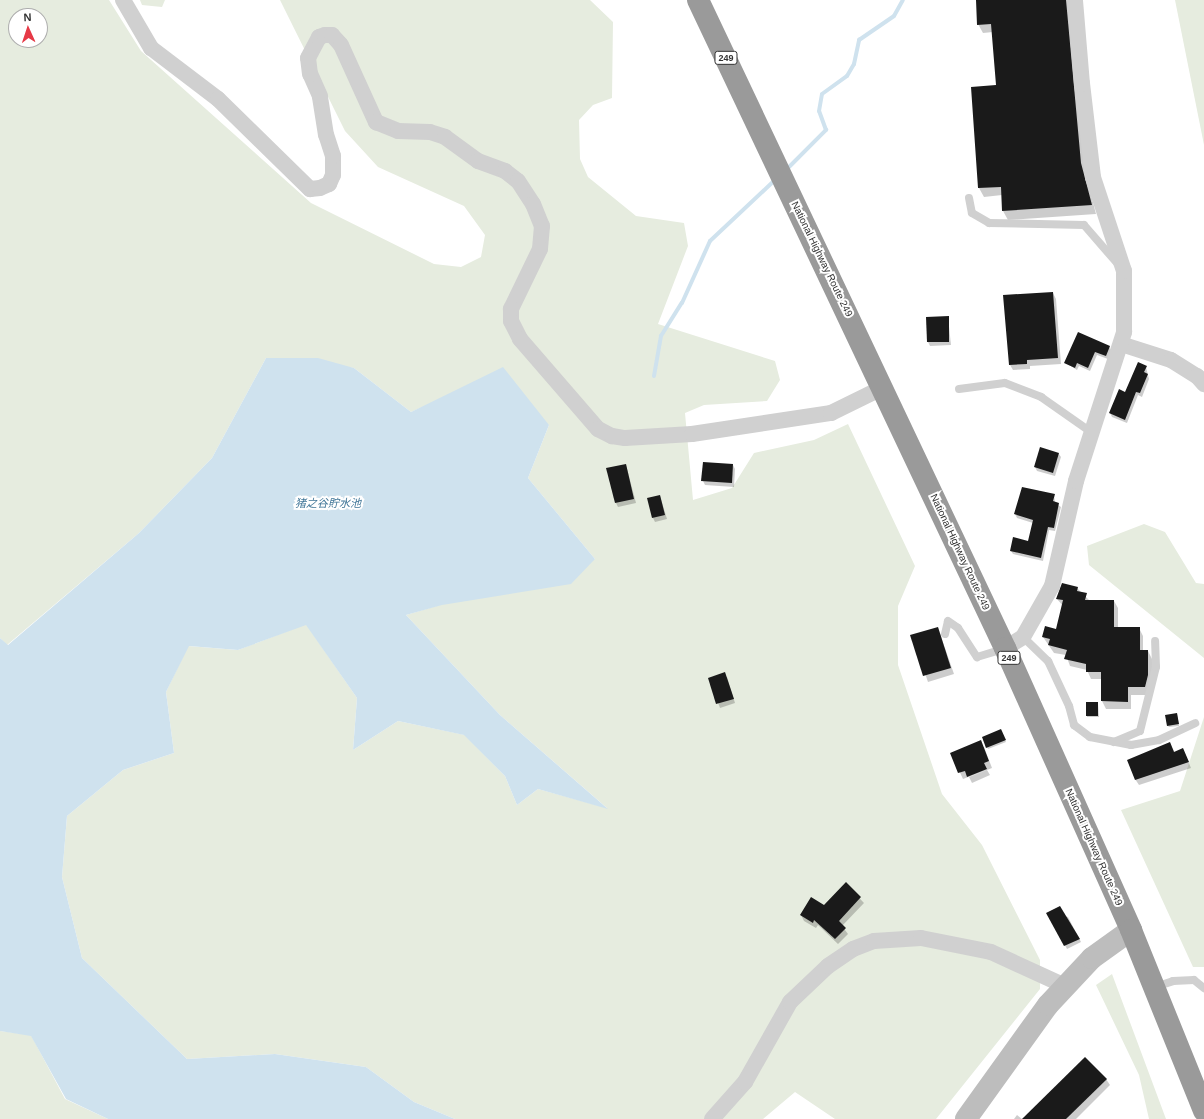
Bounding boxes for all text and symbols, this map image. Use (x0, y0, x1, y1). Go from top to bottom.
north arrow (8, 8, 48, 48)
text: N (23, 11, 32, 23)
road number: 249 (714, 51, 738, 65)
street label: National Highway Route 249 (789, 199, 855, 319)
street label: National Highway Route 249 (928, 492, 992, 612)
water label: 猪之谷貯水池 (295, 496, 361, 510)
road number: 249 (997, 651, 1021, 665)
street label: National Highway Route 249 (1063, 787, 1125, 907)

